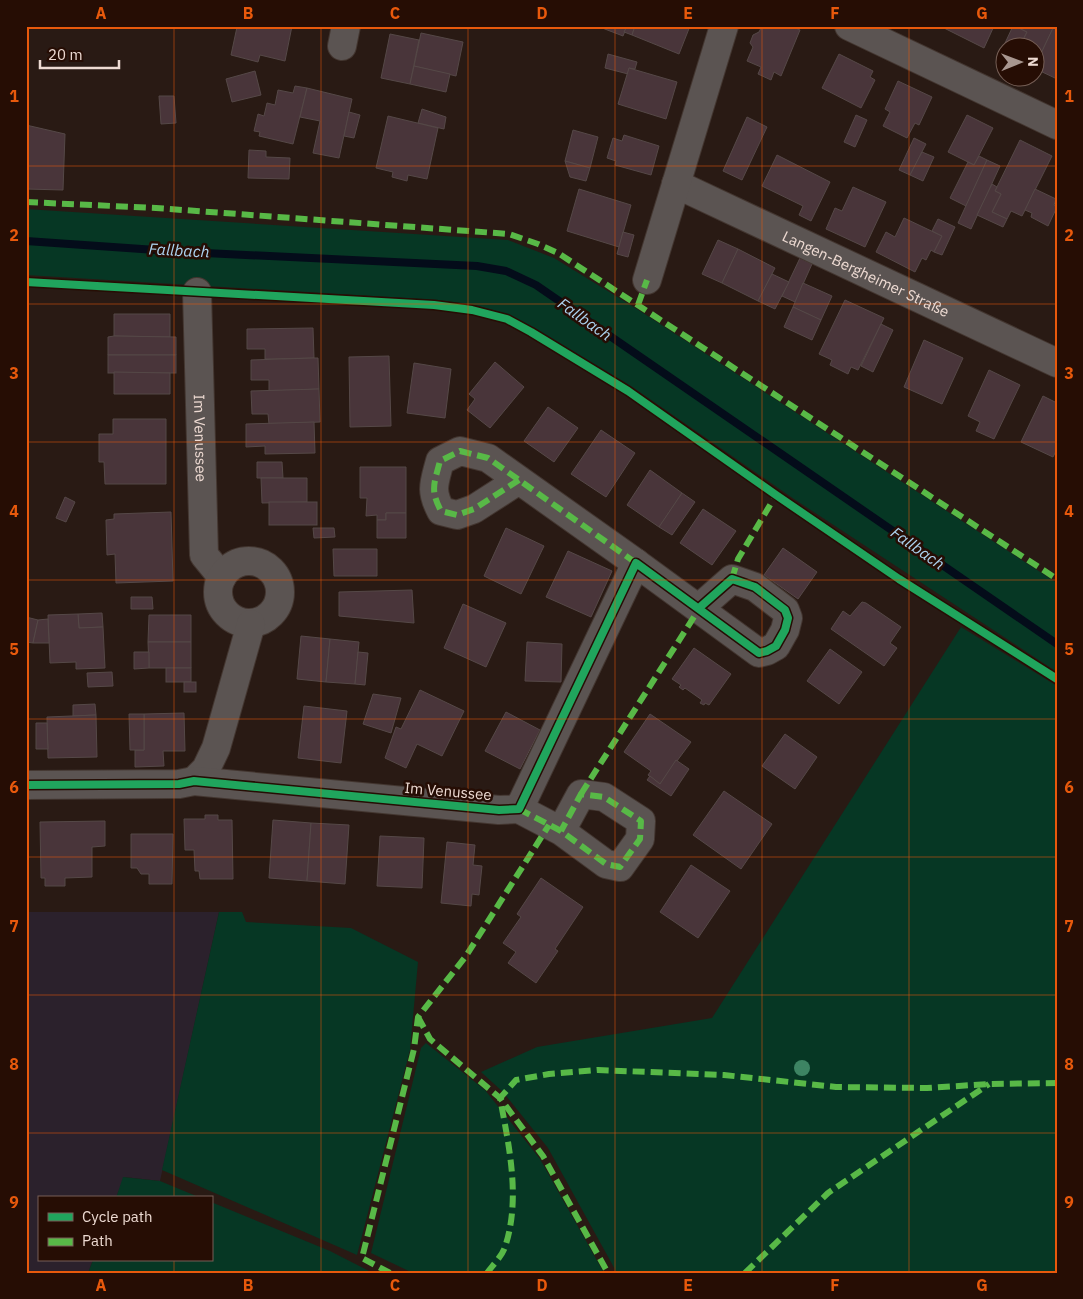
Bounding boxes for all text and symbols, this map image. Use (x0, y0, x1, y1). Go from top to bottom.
text: A (96, 3, 107, 23)
text: B (243, 3, 254, 23)
text: C (390, 3, 400, 23)
text: D (536, 3, 548, 23)
text: E (683, 3, 693, 23)
text: F (830, 3, 840, 23)
text: G (976, 3, 988, 23)
scale bar (40, 38, 119, 70)
north arrow (996, 38, 1046, 88)
text: 20 m (48, 45, 83, 64)
text: N (1024, 57, 1042, 67)
text: 1 (9, 86, 19, 106)
text: 1 (1064, 86, 1074, 106)
text: 2 (9, 225, 19, 245)
text: 2 (1064, 225, 1074, 245)
street label: Langen-Bergheimer Straße (780, 226, 953, 321)
water label: Fallbach (148, 238, 210, 262)
water label: Fallbach (554, 293, 616, 345)
text: 3 (9, 363, 19, 383)
text: 3 (1064, 363, 1074, 383)
street label: Im Venussee (190, 394, 212, 482)
text: 4 (9, 501, 19, 521)
text: 4 (1064, 501, 1074, 521)
water label: Fallbach (887, 522, 949, 574)
text: 5 (9, 639, 19, 659)
text: 5 (1064, 639, 1074, 659)
text: 6 (9, 777, 19, 797)
text: 6 (1064, 777, 1074, 797)
street label: Im Venussee (404, 778, 492, 804)
text: 7 (9, 916, 19, 936)
text: 7 (1064, 916, 1074, 936)
text: 8 (9, 1054, 19, 1074)
text: 8 (1064, 1054, 1074, 1074)
text: 9 (9, 1192, 19, 1212)
text: 9 (1064, 1192, 1074, 1212)
legend (38, 1196, 212, 1262)
text: Cycle path (82, 1207, 153, 1226)
text: Path (82, 1231, 113, 1250)
text: A (96, 1275, 107, 1295)
text: B (243, 1275, 254, 1295)
text: C (390, 1275, 400, 1295)
text: D (536, 1275, 548, 1295)
text: E (683, 1275, 693, 1295)
text: F (830, 1275, 840, 1295)
text: G (976, 1275, 988, 1295)

